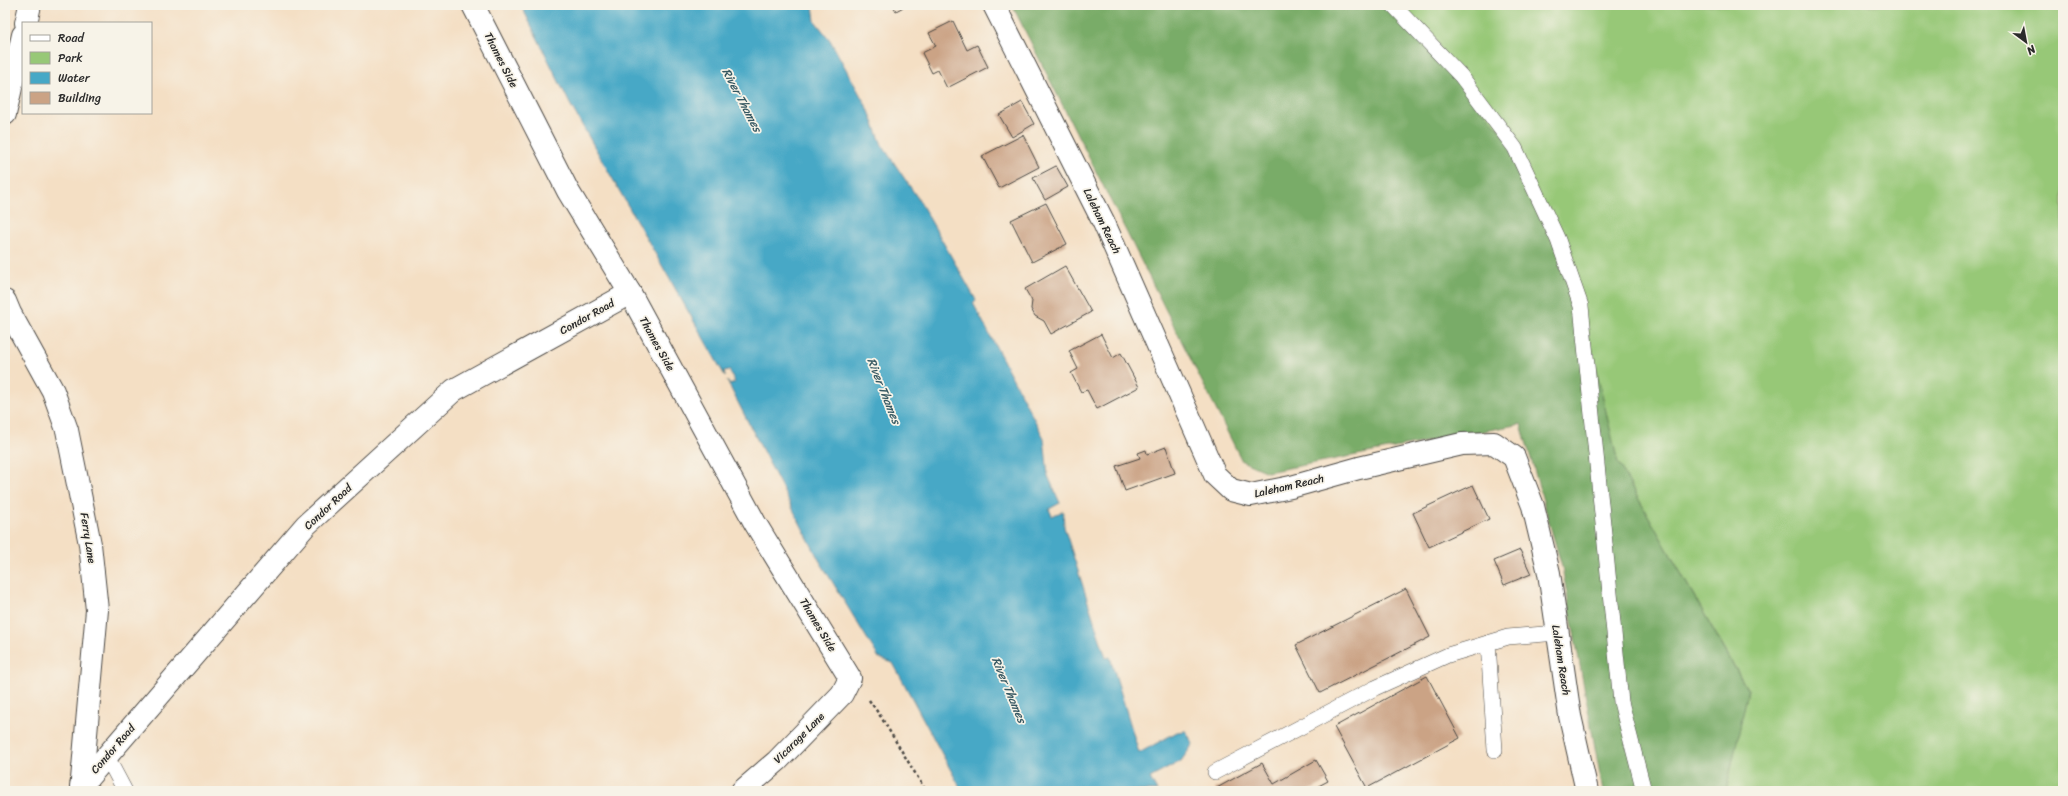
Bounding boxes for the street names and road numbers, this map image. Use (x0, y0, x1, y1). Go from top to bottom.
street label: Thames Side (479, 29, 523, 91)
street label: Laleham Reach (1078, 185, 1126, 257)
street label: Condor Road (556, 293, 619, 340)
street label: Thames Side (634, 313, 680, 375)
street label: Laleham Reach (1252, 469, 1326, 503)
street label: Condor Road (299, 479, 358, 535)
street label: Ferry Lane (75, 511, 101, 565)
street label: Thames Side (794, 594, 842, 656)
street label: Laleham Reach (1546, 623, 1576, 697)
street label: Vicarage Lane (769, 707, 830, 768)
street label: Condor Road (86, 719, 141, 778)

